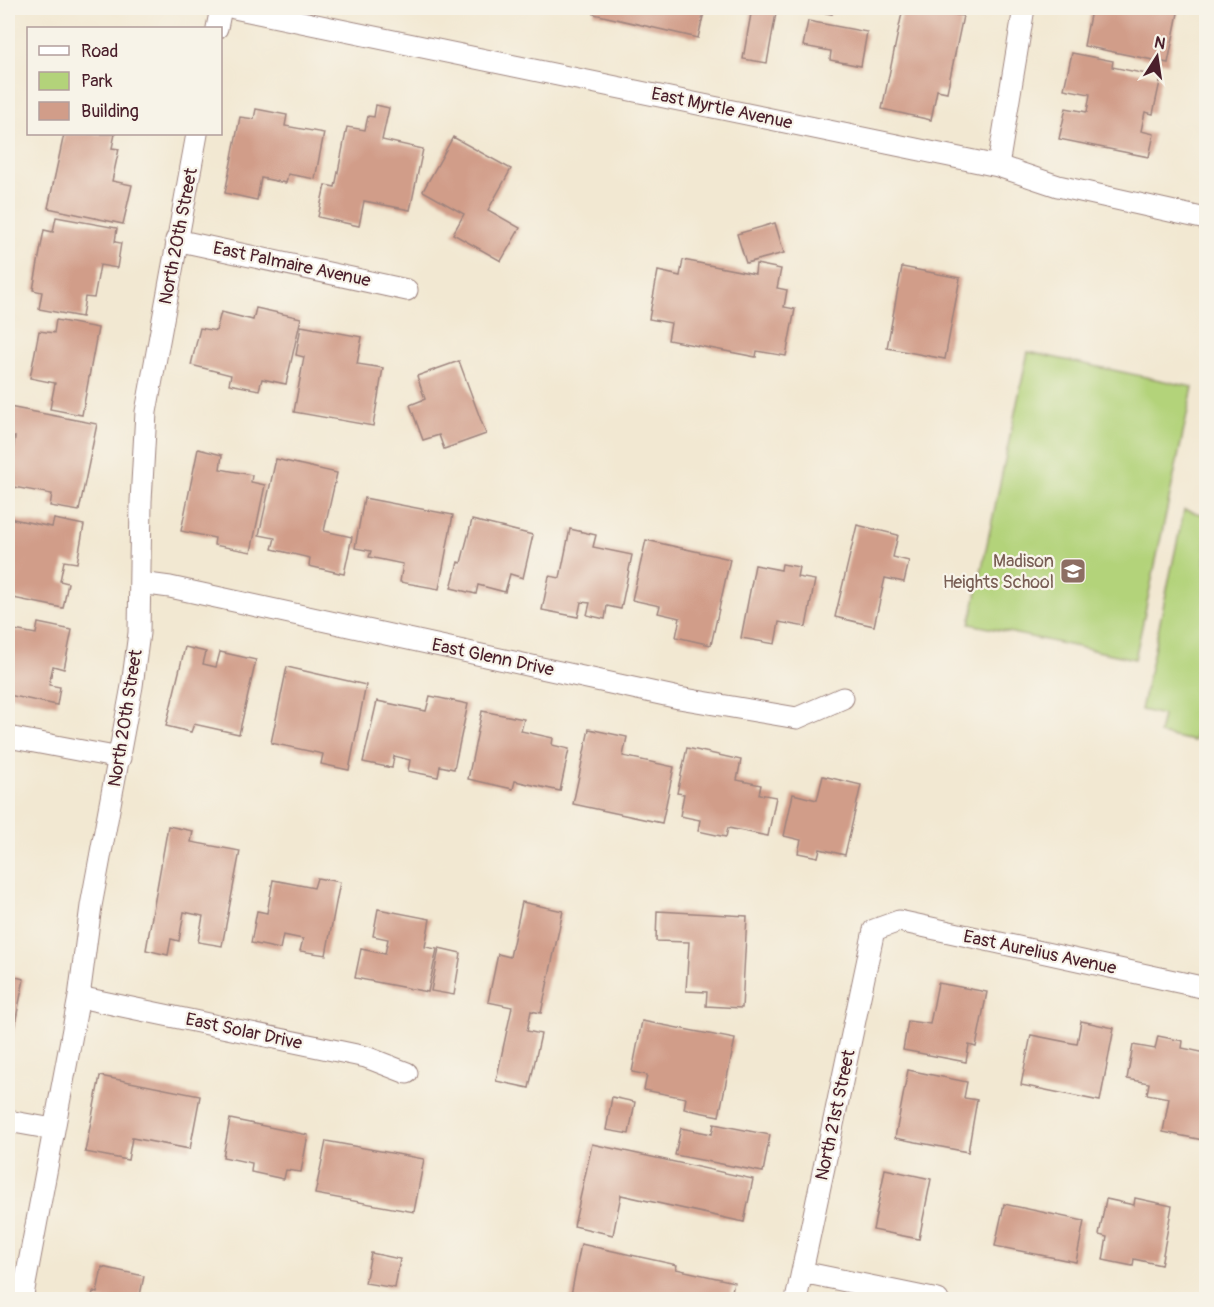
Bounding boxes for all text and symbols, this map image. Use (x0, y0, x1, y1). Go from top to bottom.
legend (27, 27, 222, 135)
north arrow (1127, 27, 1187, 87)
text: N (1153, 32, 1167, 54)
text: Road (81, 40, 118, 63)
text: Park (81, 70, 113, 93)
street label: East Myrtle Avenue (649, 82, 795, 135)
text: Building (81, 100, 139, 123)
street label: North 20th Street (154, 165, 203, 306)
street label: East Palmaire Avenue (211, 237, 373, 292)
place label: Madison Heights School (943, 550, 1054, 594)
school or university icon: Madison Heights School (1058, 556, 1088, 586)
street label: East Glenn Drive (430, 633, 556, 682)
street label: North 20th Street (103, 647, 148, 788)
street label: East Aurelius Avenue (961, 925, 1119, 980)
street label: East Solar Drive (184, 1008, 304, 1055)
street label: North 21st Street (810, 1047, 861, 1183)

